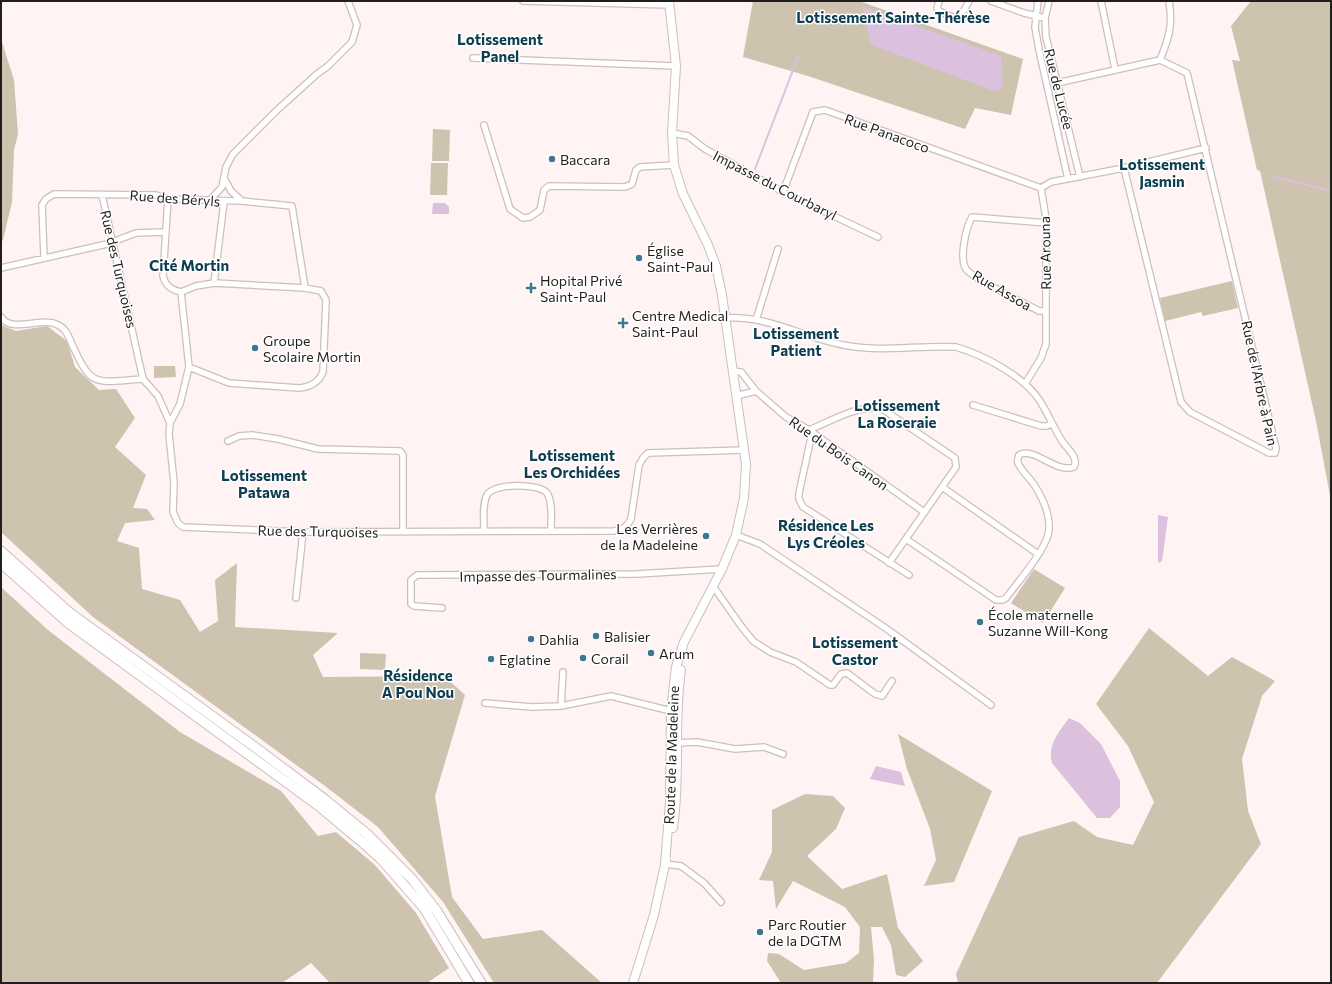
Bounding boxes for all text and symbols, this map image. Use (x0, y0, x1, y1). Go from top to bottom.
district label: Lotissement Sainte-Thérèse (796, 8, 990, 26)
district label: Lotissement Panel (457, 30, 543, 65)
street label: Rue de Lucée (1041, 47, 1077, 131)
street label: Rue Panacoco (842, 110, 932, 156)
street label: Impasse du Courbaryl (710, 146, 840, 224)
place label: Baccara (560, 151, 610, 168)
marker: Baccara (547, 154, 557, 164)
district label: Lotissement Jasmin (1119, 155, 1205, 190)
street label: Rue des Béryls (129, 186, 221, 210)
street label: Rue des Turquoises (97, 208, 141, 330)
street label: Rue Arouna (1036, 216, 1054, 290)
place label: Église Saint-Paul (647, 242, 713, 275)
marker: Église Saint-Paul (634, 253, 644, 263)
district label: Cité Mortin (149, 256, 229, 274)
street label: Rue Assoa (969, 266, 1035, 314)
place label: Hopital Privé Saint-Paul (540, 272, 622, 305)
marker: Hopital Privé Saint-Paul (525, 282, 537, 294)
place label: Centre Medical Saint-Paul (632, 307, 728, 340)
marker: Centre Medical Saint-Paul (617, 317, 629, 329)
street label: Rue de l'Arbre à Pain (1238, 319, 1282, 447)
district label: Lotissement Patient (753, 324, 839, 359)
place label: Groupe Scolaire Mortin (263, 332, 361, 365)
marker: Groupe Scolaire Mortin (250, 343, 260, 353)
district label: Lotissement La Roseraie (854, 396, 940, 431)
street label: Rue du Bois Canon (786, 412, 892, 494)
district label: Lotissement Les Orchidées (524, 446, 620, 481)
district label: Lotissement Patawa (221, 466, 307, 501)
district label: Résidence Les Lys Créoles (778, 516, 874, 551)
place label: Les Verrières de la Madeleine (600, 520, 698, 553)
street label: Rue des Turquoises (257, 521, 379, 541)
marker: Les Verrières de la Madeleine (701, 531, 711, 541)
street label: Impasse des Tourmalines (459, 565, 617, 585)
place label: École maternelle Suzanne Will-Kong (988, 606, 1109, 639)
marker: École maternelle Suzanne Will-Kong (975, 617, 985, 627)
place label: Balisier (604, 628, 651, 645)
place label: Dahlia (539, 631, 579, 648)
marker: Balisier (591, 631, 601, 641)
district label: Lotissement Castor (812, 633, 898, 668)
marker: Dahlia (526, 634, 536, 644)
place label: Arum (659, 645, 694, 662)
marker: Arum (646, 648, 656, 658)
place label: Corail (591, 650, 629, 667)
place label: Eglatine (499, 651, 551, 668)
marker: Corail (578, 653, 588, 663)
marker: Eglatine (486, 654, 496, 664)
district label: Résidence A Pou Nou (382, 666, 454, 701)
street label: Route de la Madeleine (660, 685, 682, 825)
place label: Parc Routier de la DGTM (768, 916, 847, 949)
marker: Parc Routier de la DGTM (755, 927, 765, 937)

